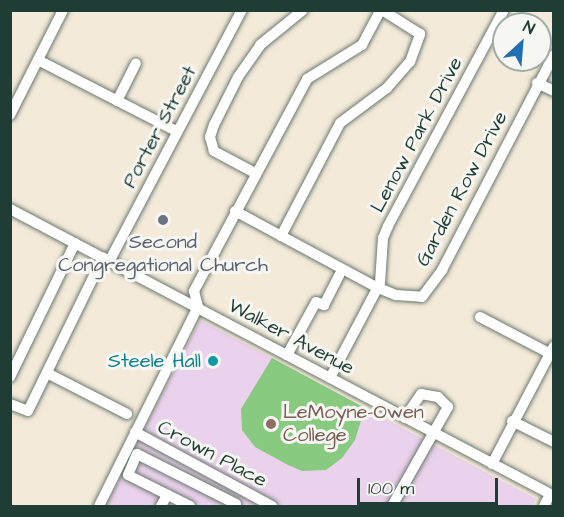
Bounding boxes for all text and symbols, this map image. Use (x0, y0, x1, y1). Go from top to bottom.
north arrow (492, 12, 552, 72)
text: N (520, 16, 538, 40)
street label: Lenow Park Drive (366, 53, 468, 217)
street label: Porter Street (118, 62, 202, 192)
street label: Garden Row Drive (411, 107, 513, 271)
marker: Second Congregational Church (156, 213, 170, 227)
place label: Second Congregational Church (58, 230, 268, 277)
street label: Walker Avenue (224, 294, 358, 380)
place label: Steele Hall (108, 349, 201, 373)
marker: Steele Hall (206, 354, 220, 368)
place label: LeMoyne-Owen College (283, 400, 424, 447)
street label: Crown Place (153, 415, 271, 493)
marker: LeMoyne-Owen College (264, 417, 278, 431)
scale bar (360, 466, 501, 504)
text: 100 m (368, 476, 414, 501)

